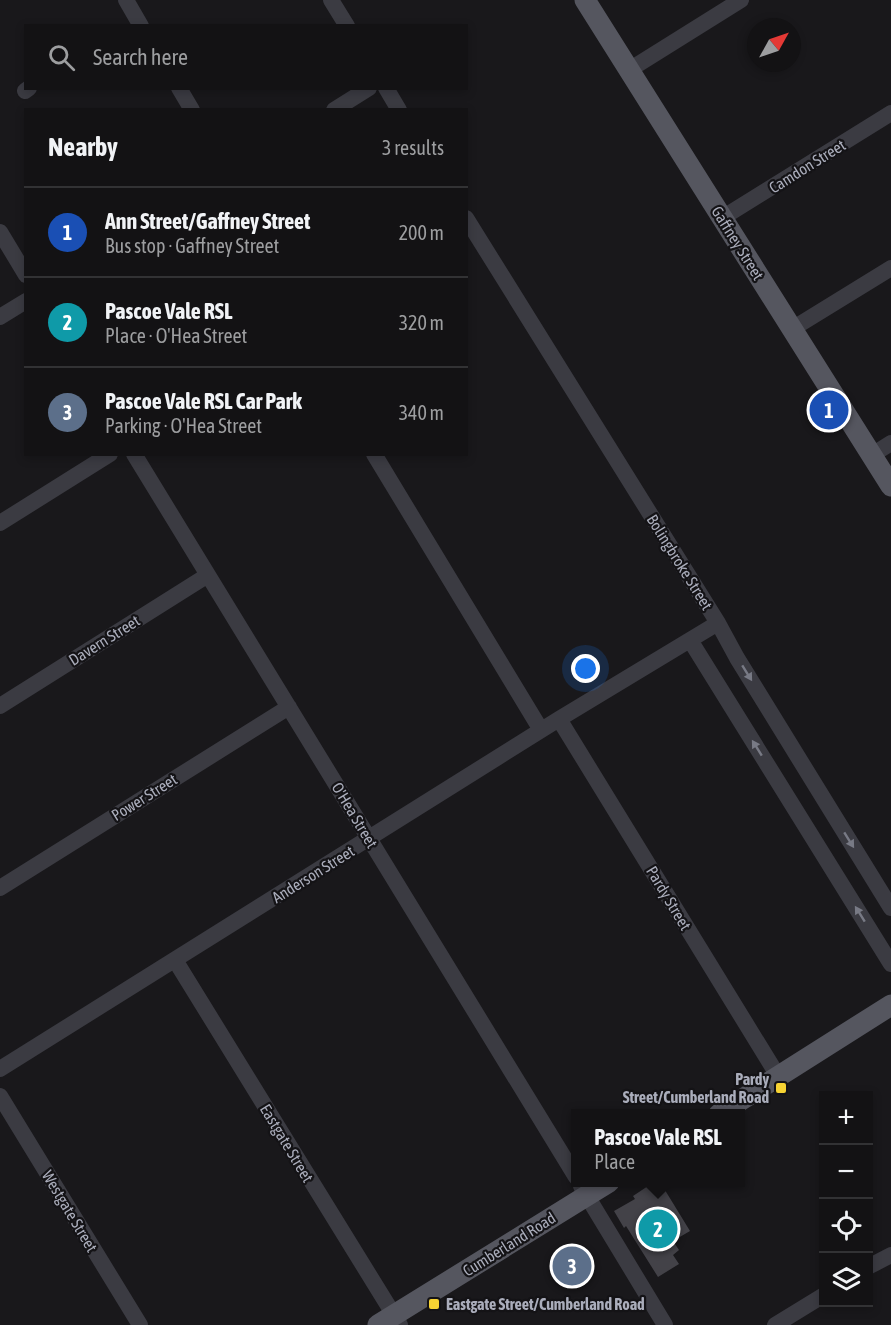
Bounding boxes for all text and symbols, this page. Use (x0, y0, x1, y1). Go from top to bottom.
north arrow (747, 18, 801, 72)
search box (24, 24, 468, 90)
icon: search (45, 41, 78, 74)
text: Search here (93, 44, 188, 70)
text: Nearby (48, 132, 118, 162)
street label: Camdon Street (766, 135, 849, 197)
text: 3 results (382, 136, 444, 159)
street label: Gaffney Street (707, 203, 768, 284)
text: Ann Street/Gaffney Street (105, 208, 310, 234)
text: 1 (63, 221, 72, 244)
text: 200 m (399, 221, 444, 244)
text: Bus stop · Gaffney Street (105, 234, 279, 257)
text: Pascoe Vale RSL (105, 298, 233, 324)
text: 2 (63, 311, 72, 334)
text: 320 m (399, 311, 444, 334)
text: Place · O'Hea Street (105, 324, 247, 347)
text: Pascoe Vale RSL Car Park (105, 388, 302, 414)
pin: 1 (810, 388, 848, 432)
text: 3 (63, 401, 72, 424)
text: 340 m (399, 401, 444, 424)
text: Parking · O'Hea Street (105, 414, 262, 437)
street label: Bolingbroke Street (643, 511, 717, 614)
street label: Davern Street (65, 611, 143, 669)
your location (571, 654, 600, 683)
one-way arrow (741, 665, 752, 681)
one-way arrow (752, 740, 763, 757)
street label: Power Street (108, 770, 180, 824)
street label: O'Hea Street (328, 779, 382, 851)
one-way arrow (843, 831, 854, 848)
street label: Anderson Street (269, 841, 358, 906)
street label: Pardy Street (642, 863, 695, 934)
one-way arrow (855, 906, 866, 922)
place label: Pardy Street/Cumberland Road (623, 1070, 769, 1106)
marker: Pardy Street/Cumberland Road (774, 1081, 788, 1095)
map controls (819, 1091, 873, 1307)
button: + (819, 1091, 873, 1145)
street label: Eastgate Street (256, 1101, 317, 1186)
popup (571, 1109, 745, 1187)
text: Pascoe Vale RSL (594, 1124, 722, 1150)
button: − (819, 1145, 873, 1199)
text: Place (594, 1150, 635, 1173)
street label: Westgate Street (38, 1167, 102, 1256)
button: locate (819, 1199, 873, 1253)
pin: 2 (638, 1206, 678, 1252)
street label: Cumberland Road (459, 1208, 559, 1280)
pin: 3 (552, 1244, 592, 1288)
button: layers (819, 1253, 873, 1307)
place label: Eastgate Street/Cumberland Road (446, 1295, 645, 1313)
marker: Eastgate Street/Cumberland Road (427, 1297, 441, 1311)

